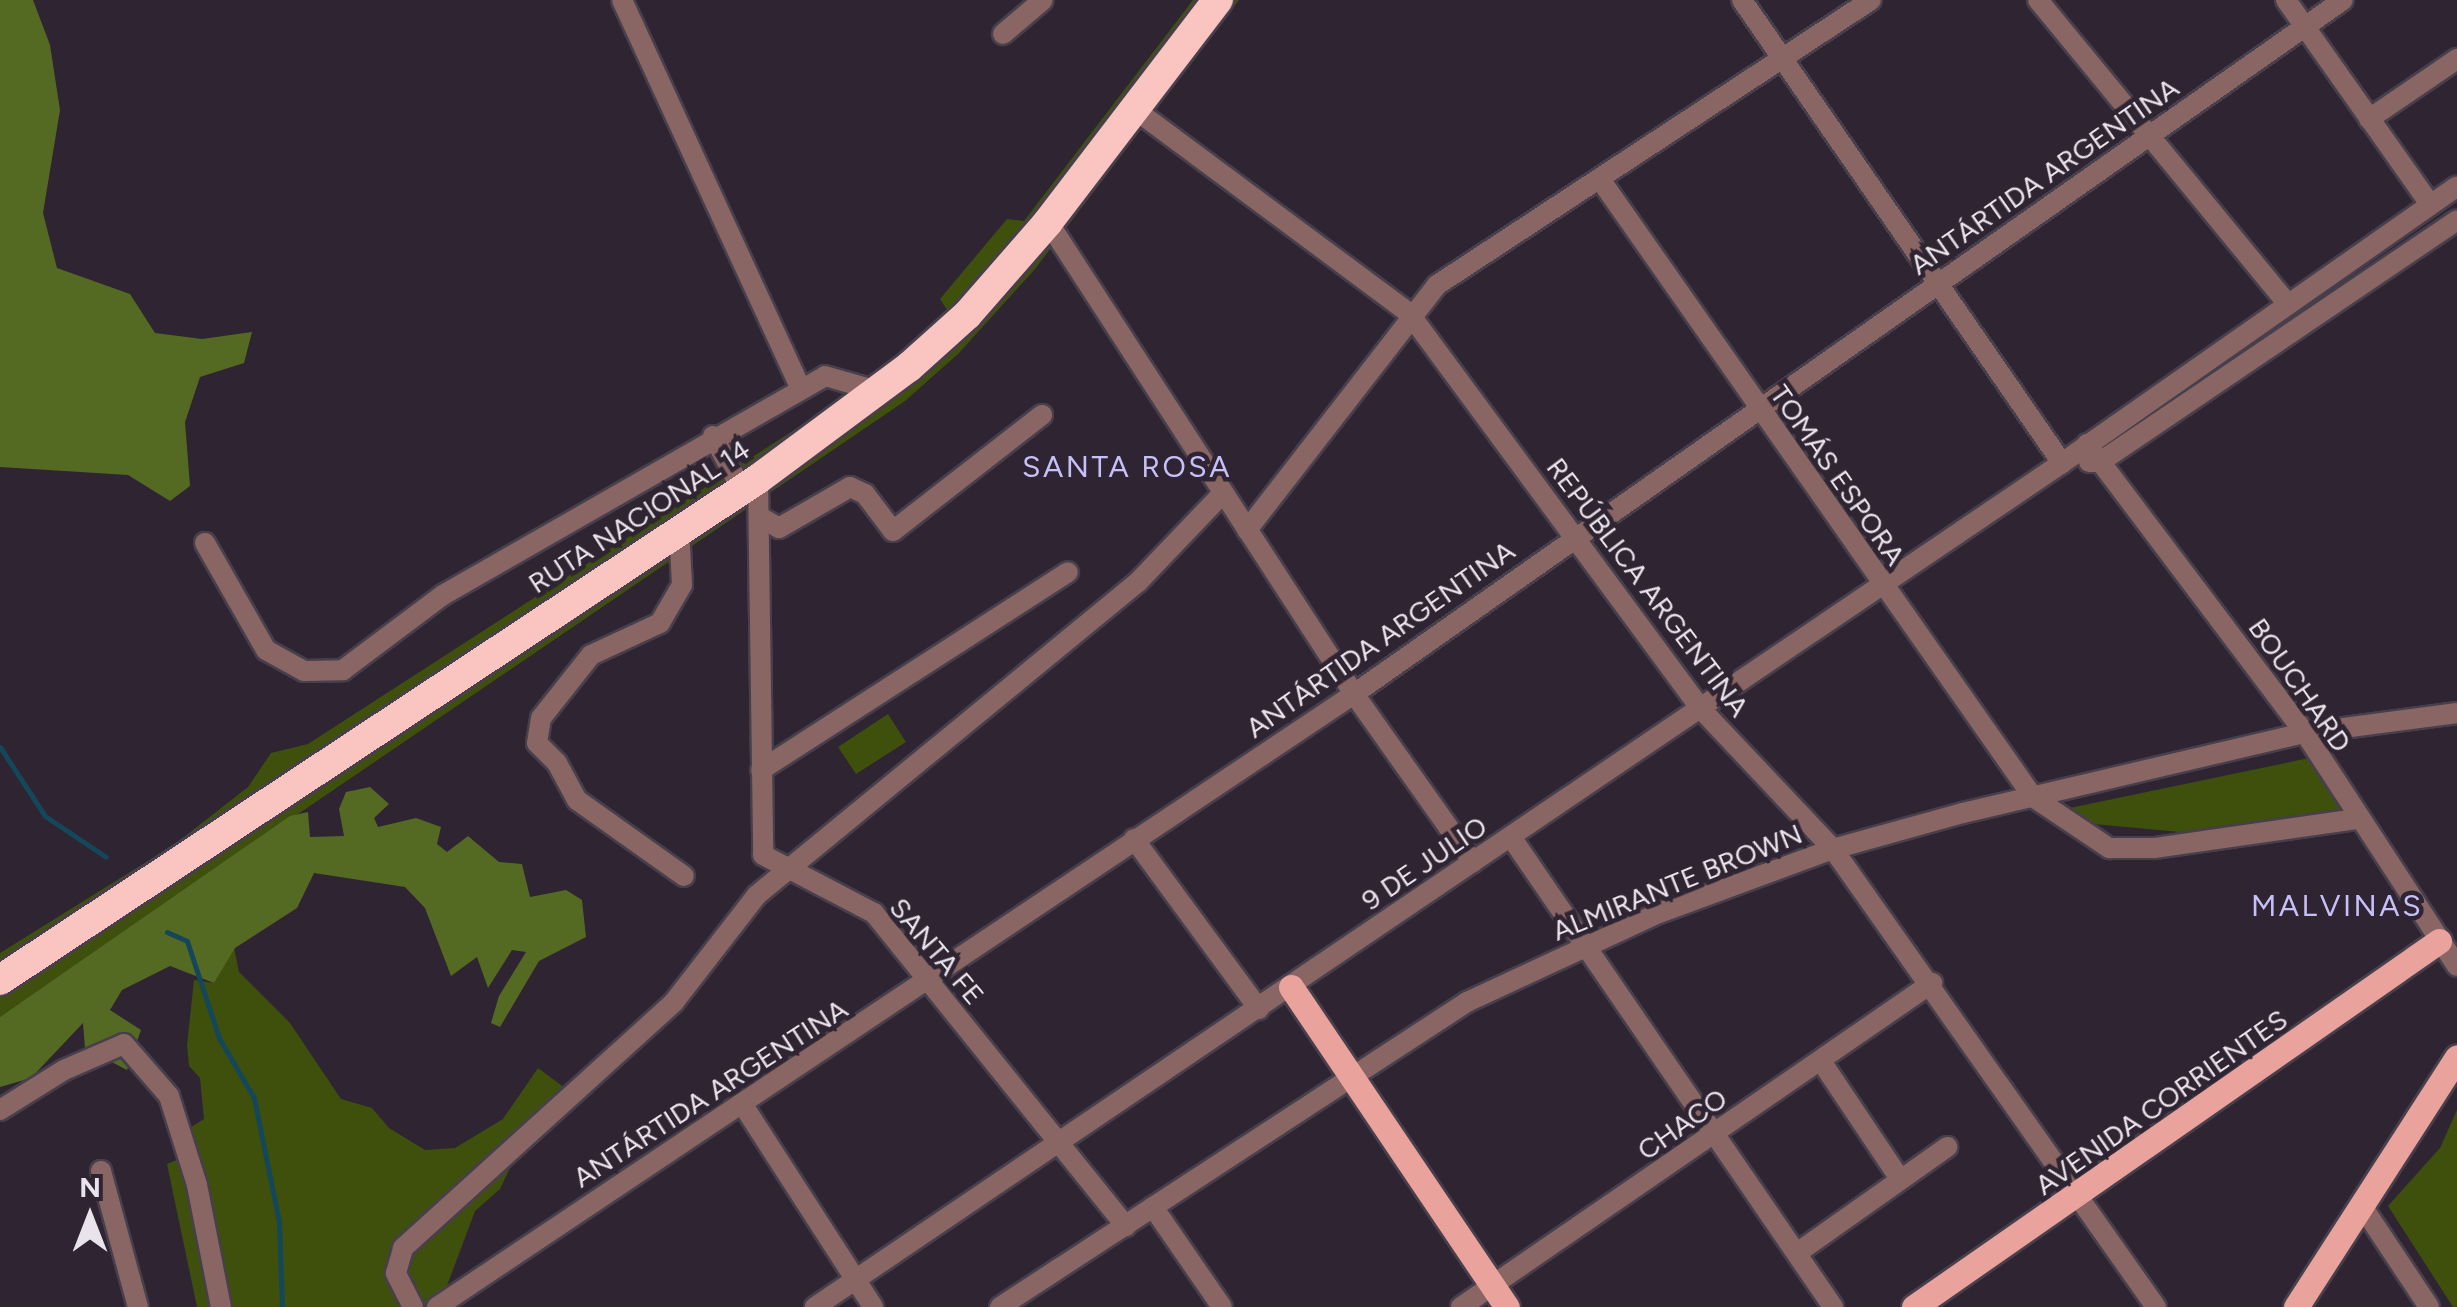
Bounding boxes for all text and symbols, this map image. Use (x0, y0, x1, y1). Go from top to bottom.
street label: ANTÁRTIDA ARGENTINA (1903, 70, 2185, 282)
street label: TOMÁS ESPORA (1763, 378, 1913, 572)
street label: RUTA NACIONAL 14 (522, 432, 756, 600)
district label: SANTA ROSA (1022, 449, 1232, 485)
street label: REPÚBLICA ARGENTINA (1540, 451, 1756, 723)
street label: ANTÁRTIDA ARGENTINA (1239, 533, 1521, 745)
street label: BOUCHARD (2242, 612, 2358, 758)
street label: 9 DE JULIO (1355, 809, 1493, 917)
street label: ALMIRANTE BROWN (1547, 816, 1807, 948)
district label: MALVINAS (2251, 888, 2423, 924)
street label: SANTA FE (883, 891, 991, 1011)
street label: ANTÁRTIDA ARGENTINA (567, 992, 853, 1194)
street label: AVENIDA CORRIENTES (2028, 1002, 2294, 1202)
street label: CHACO (1631, 1081, 1733, 1167)
north arrow (40, 1167, 140, 1267)
text: N (79, 1170, 101, 1204)

